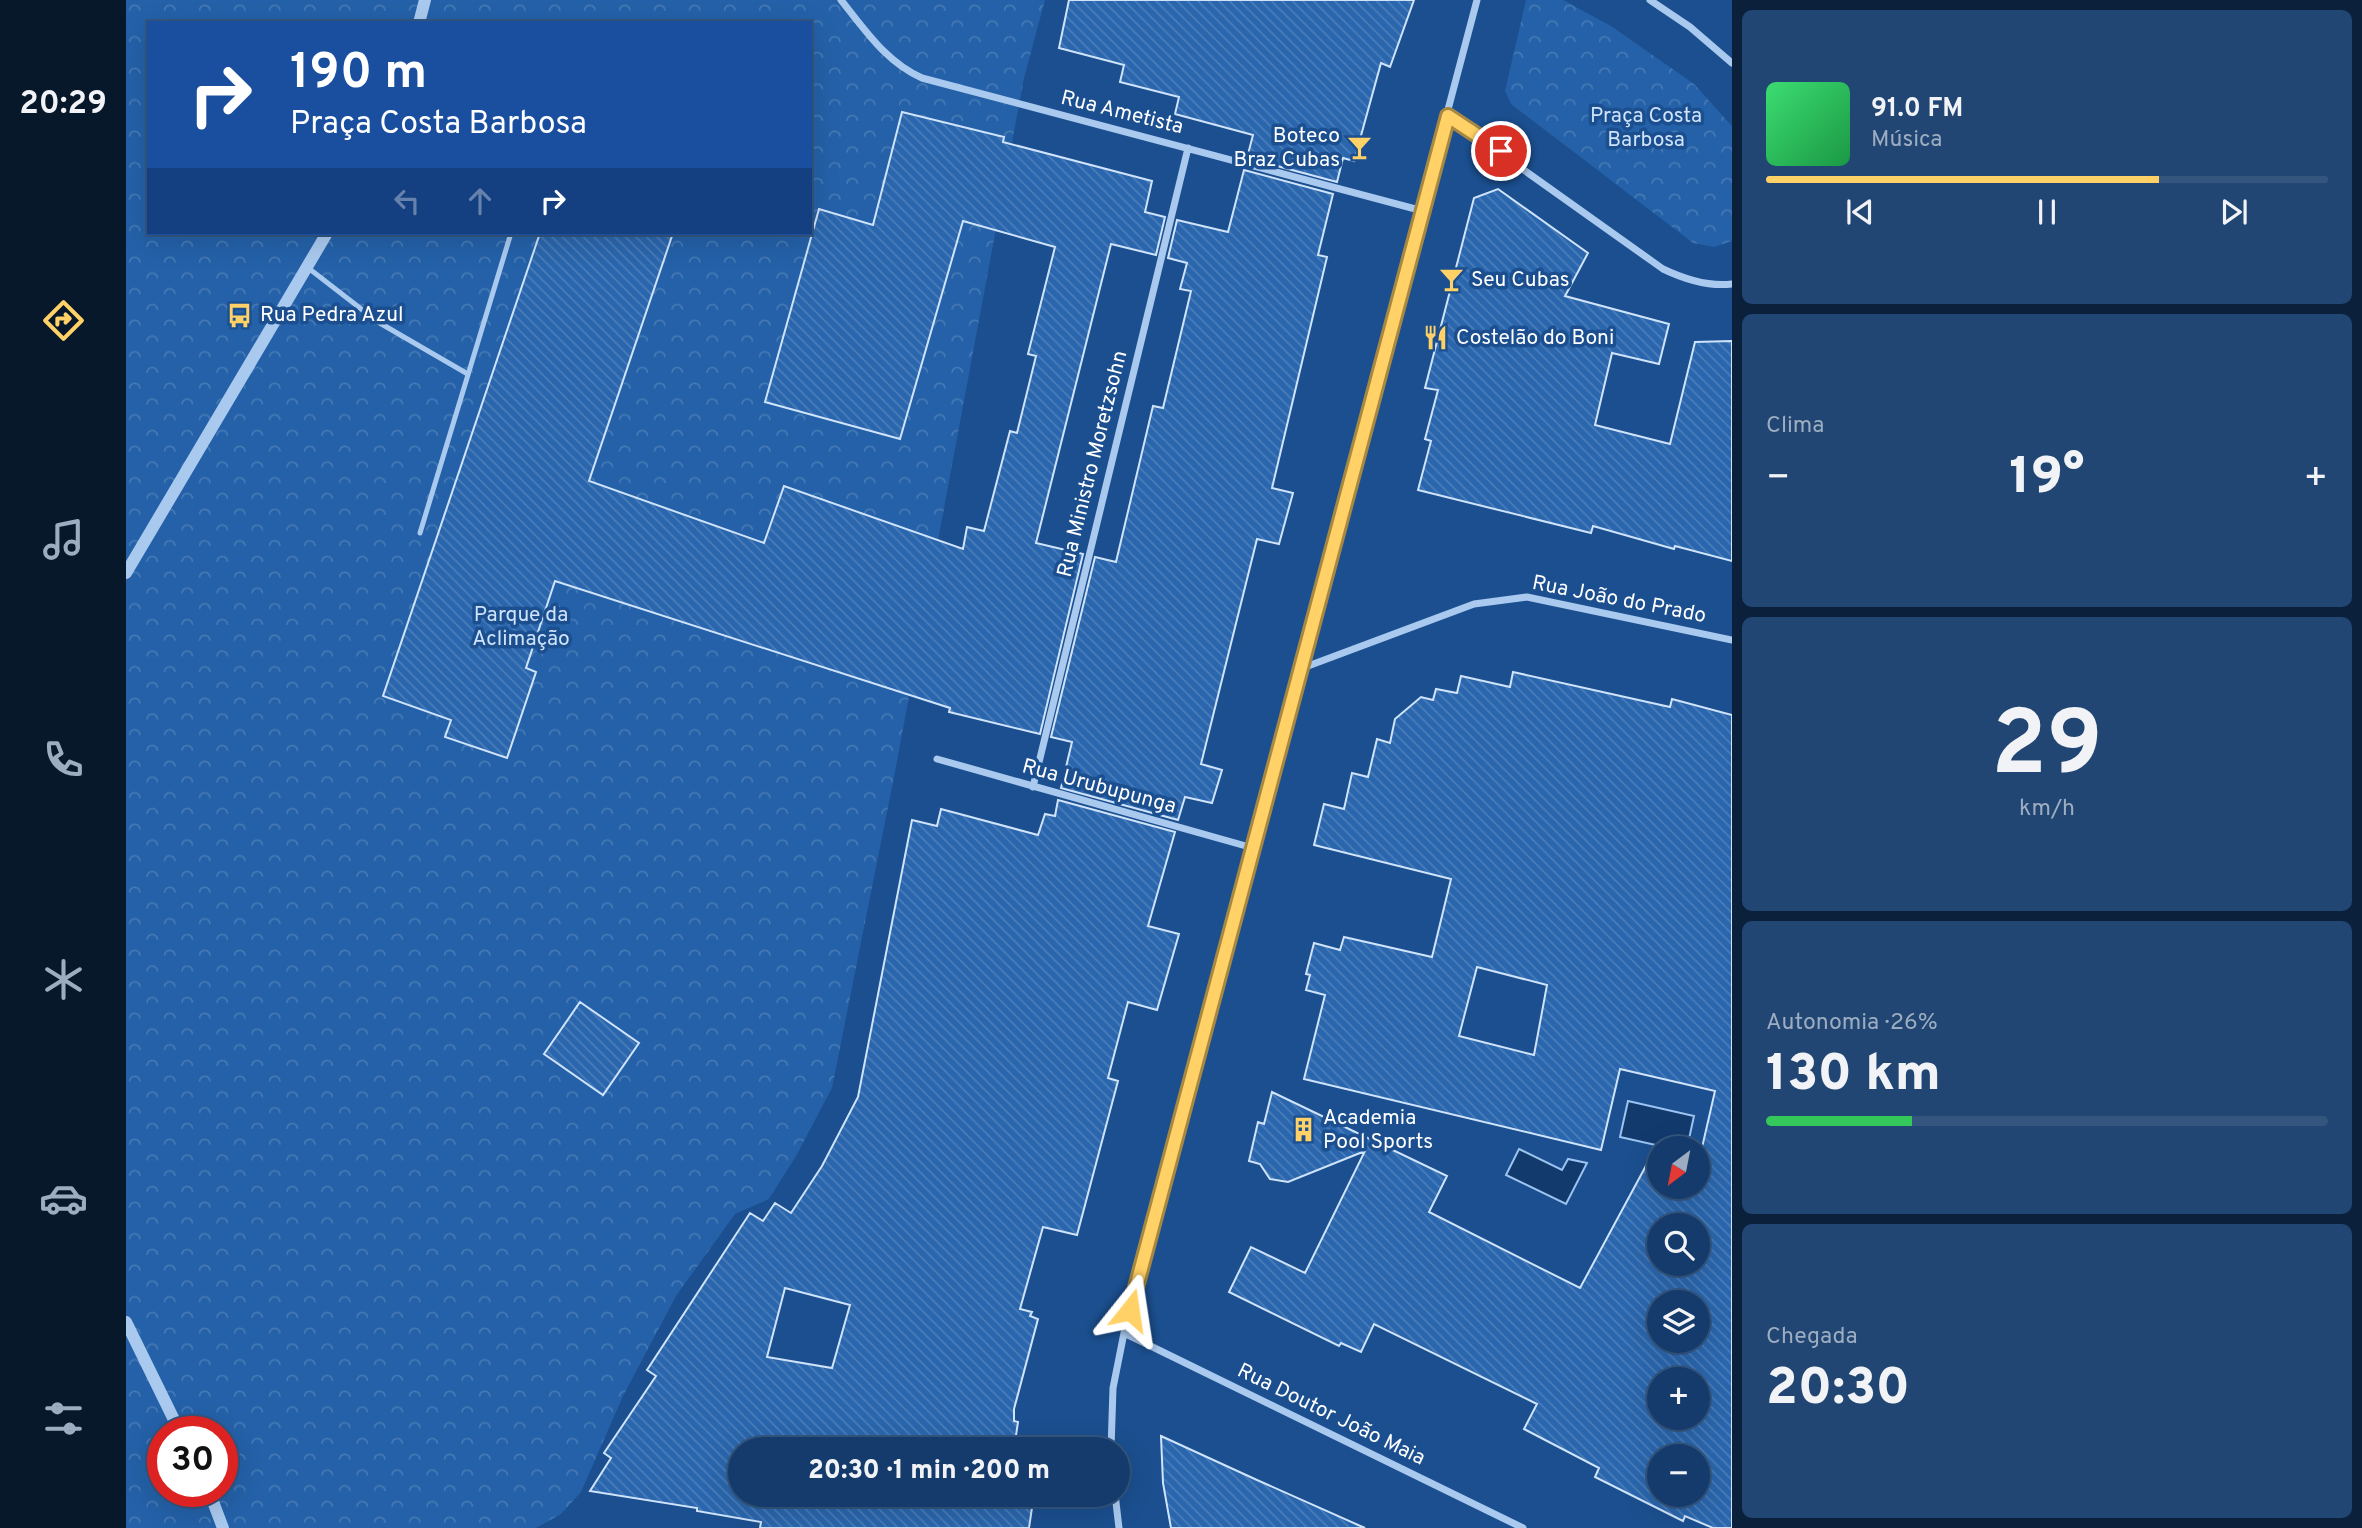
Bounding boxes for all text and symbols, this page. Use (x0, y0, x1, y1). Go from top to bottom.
text: 190 m (290, 44, 427, 106)
icon: right (175, 49, 266, 140)
text: 20:29 (19, 85, 107, 125)
street label: Rua Ametista (1058, 85, 1186, 141)
text: 91.0 FM (1871, 93, 1963, 126)
park label: Praça Costa Barbosa (1590, 103, 1702, 154)
text: Praça Costa Barbosa (290, 105, 587, 145)
pin (1471, 121, 1531, 181)
place label: Boteco Braz Cubas (1233, 123, 1340, 174)
text: Música (1871, 126, 1942, 155)
icon: arrive (1482, 132, 1520, 170)
bar icon: Boteco Braz Cubas (1346, 134, 1374, 162)
icon: left (388, 182, 426, 220)
icon: ahead (461, 182, 499, 220)
icon: right (534, 182, 572, 220)
icon: previous (1841, 193, 1879, 231)
icon: pause (2028, 193, 2066, 231)
icon: next (2215, 193, 2253, 231)
bar icon: Seu Cubas (1437, 266, 1465, 294)
place label: Seu Cubas (1471, 267, 1570, 294)
icon: directions (39, 296, 88, 345)
bus stop icon: Rua Pedra Azul (226, 301, 254, 329)
place label: Rua Pedra Azul (260, 302, 403, 329)
restaurant icon: Costelão do Boni (1422, 324, 1450, 352)
place label: Costelão do Boni (1456, 325, 1614, 352)
street label: Rua Ministro Moretzsohn (1052, 348, 1134, 580)
text: Clima (1766, 412, 1824, 441)
text: 19° (2009, 446, 2085, 512)
text: − (1766, 455, 1791, 504)
text: + (2303, 455, 2328, 504)
icon: music (39, 515, 88, 564)
street label: Rua João do Prado (1530, 570, 1708, 630)
park label: Parque da Aclimação (472, 602, 570, 653)
text: 29 (1991, 692, 2103, 807)
icon: phone (39, 735, 88, 784)
street label: Rua Urubupunga (1019, 753, 1179, 821)
text: km/h (2019, 795, 2075, 824)
icon: climate (39, 955, 88, 1004)
text: Autonomia · 26% (1766, 1009, 1938, 1038)
text: 130 km (1766, 1043, 1941, 1109)
place label: Academia Pool Sports (1323, 1105, 1433, 1156)
building icon: Academia Pool Sports (1289, 1116, 1317, 1144)
north arrow (1647, 1136, 1710, 1199)
map controls (1647, 1136, 1710, 1507)
icon: car (39, 1174, 88, 1223)
button: search (1647, 1213, 1710, 1276)
position arrow (1093, 1273, 1167, 1347)
button: layers (1647, 1290, 1710, 1353)
text: Chegada (1766, 1323, 1858, 1352)
text: 20:30 (1766, 1357, 1910, 1423)
street label: Rua Doutor João Maia (1232, 1358, 1430, 1472)
button: + (1647, 1367, 1710, 1430)
icon: filters (39, 1394, 88, 1443)
speed limit sign: 30 (147, 1416, 238, 1507)
button: − (1647, 1444, 1710, 1507)
text: 20:30 · 1 min · 200 m (808, 1455, 1050, 1488)

